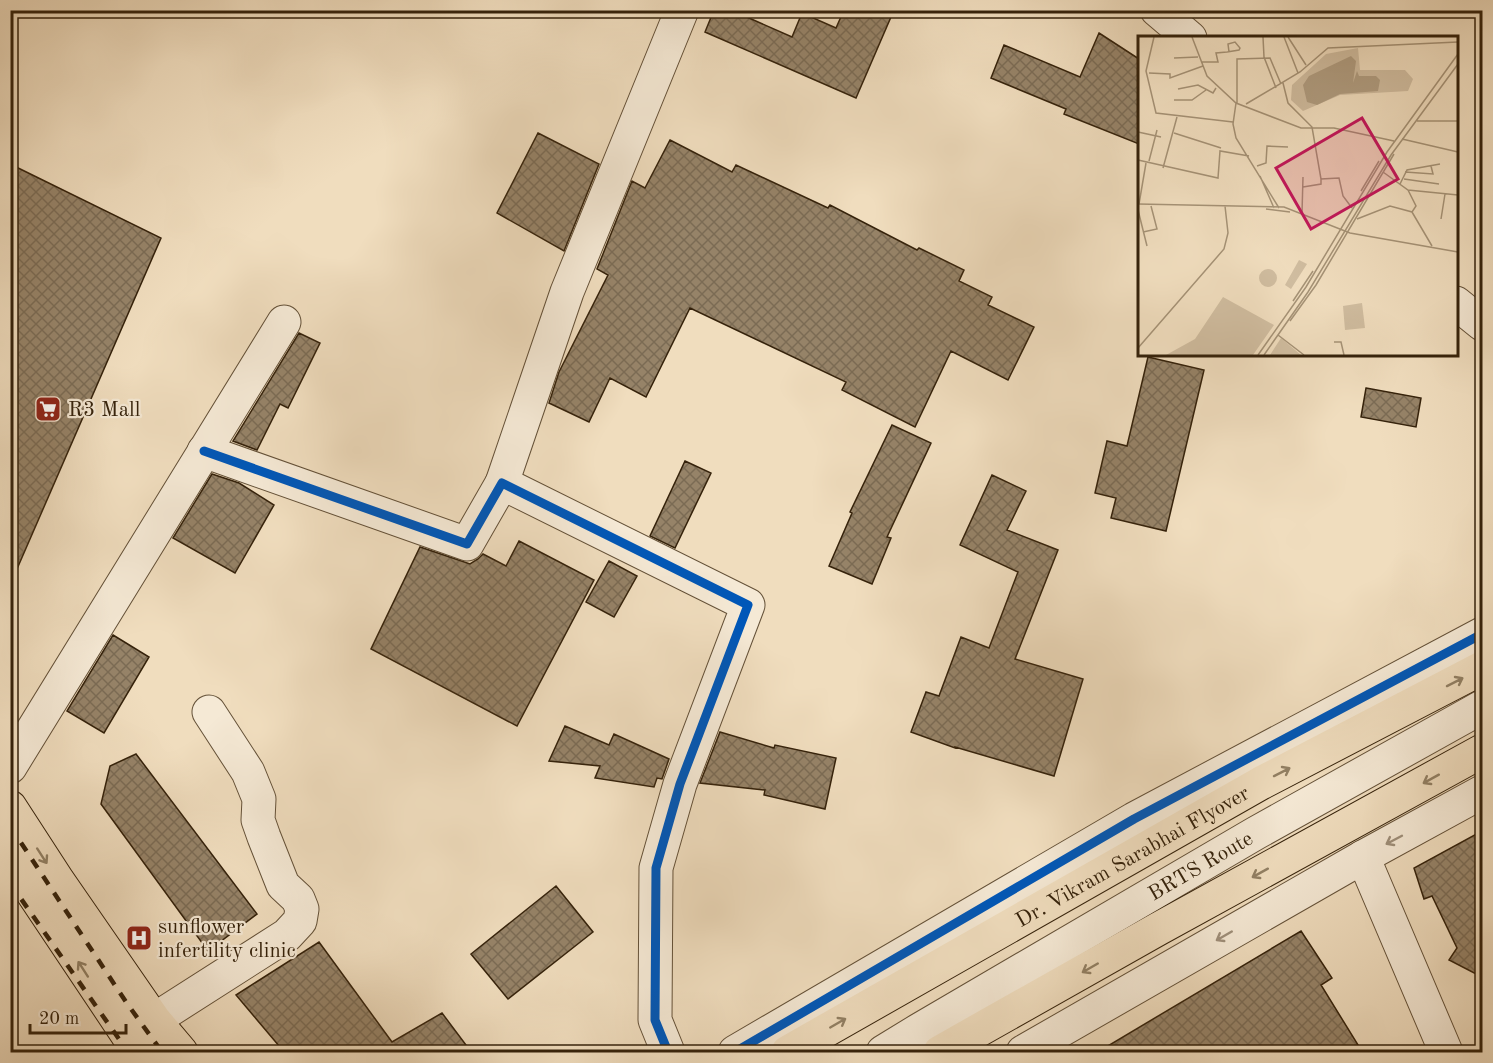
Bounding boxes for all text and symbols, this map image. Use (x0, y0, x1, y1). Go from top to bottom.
inset map (1138, 36, 1457, 356)
supermarket icon: R3 Mall (33, 394, 63, 424)
place label: R3 Mall (68, 400, 141, 421)
one-way arrow (1446, 676, 1464, 687)
one-way arrow (1273, 765, 1291, 777)
one-way arrow (1423, 773, 1440, 785)
street label: Dr. Vikram Sarabhai Flyover (1013, 783, 1254, 932)
street label: BRTS Route (1145, 828, 1257, 906)
one-way arrow (1386, 834, 1403, 846)
one-way arrow (36, 847, 48, 864)
one-way arrow (1252, 868, 1270, 879)
place label: sunflower infertility clinic (158, 917, 296, 962)
hospital icon: sunflower infertility clinic (124, 923, 154, 953)
one-way arrow (1216, 931, 1233, 943)
one-way arrow (77, 961, 89, 978)
one-way arrow (1082, 962, 1099, 974)
scale bar (30, 997, 126, 1035)
text: 20 m (39, 1010, 79, 1028)
one-way arrow (830, 1017, 847, 1029)

